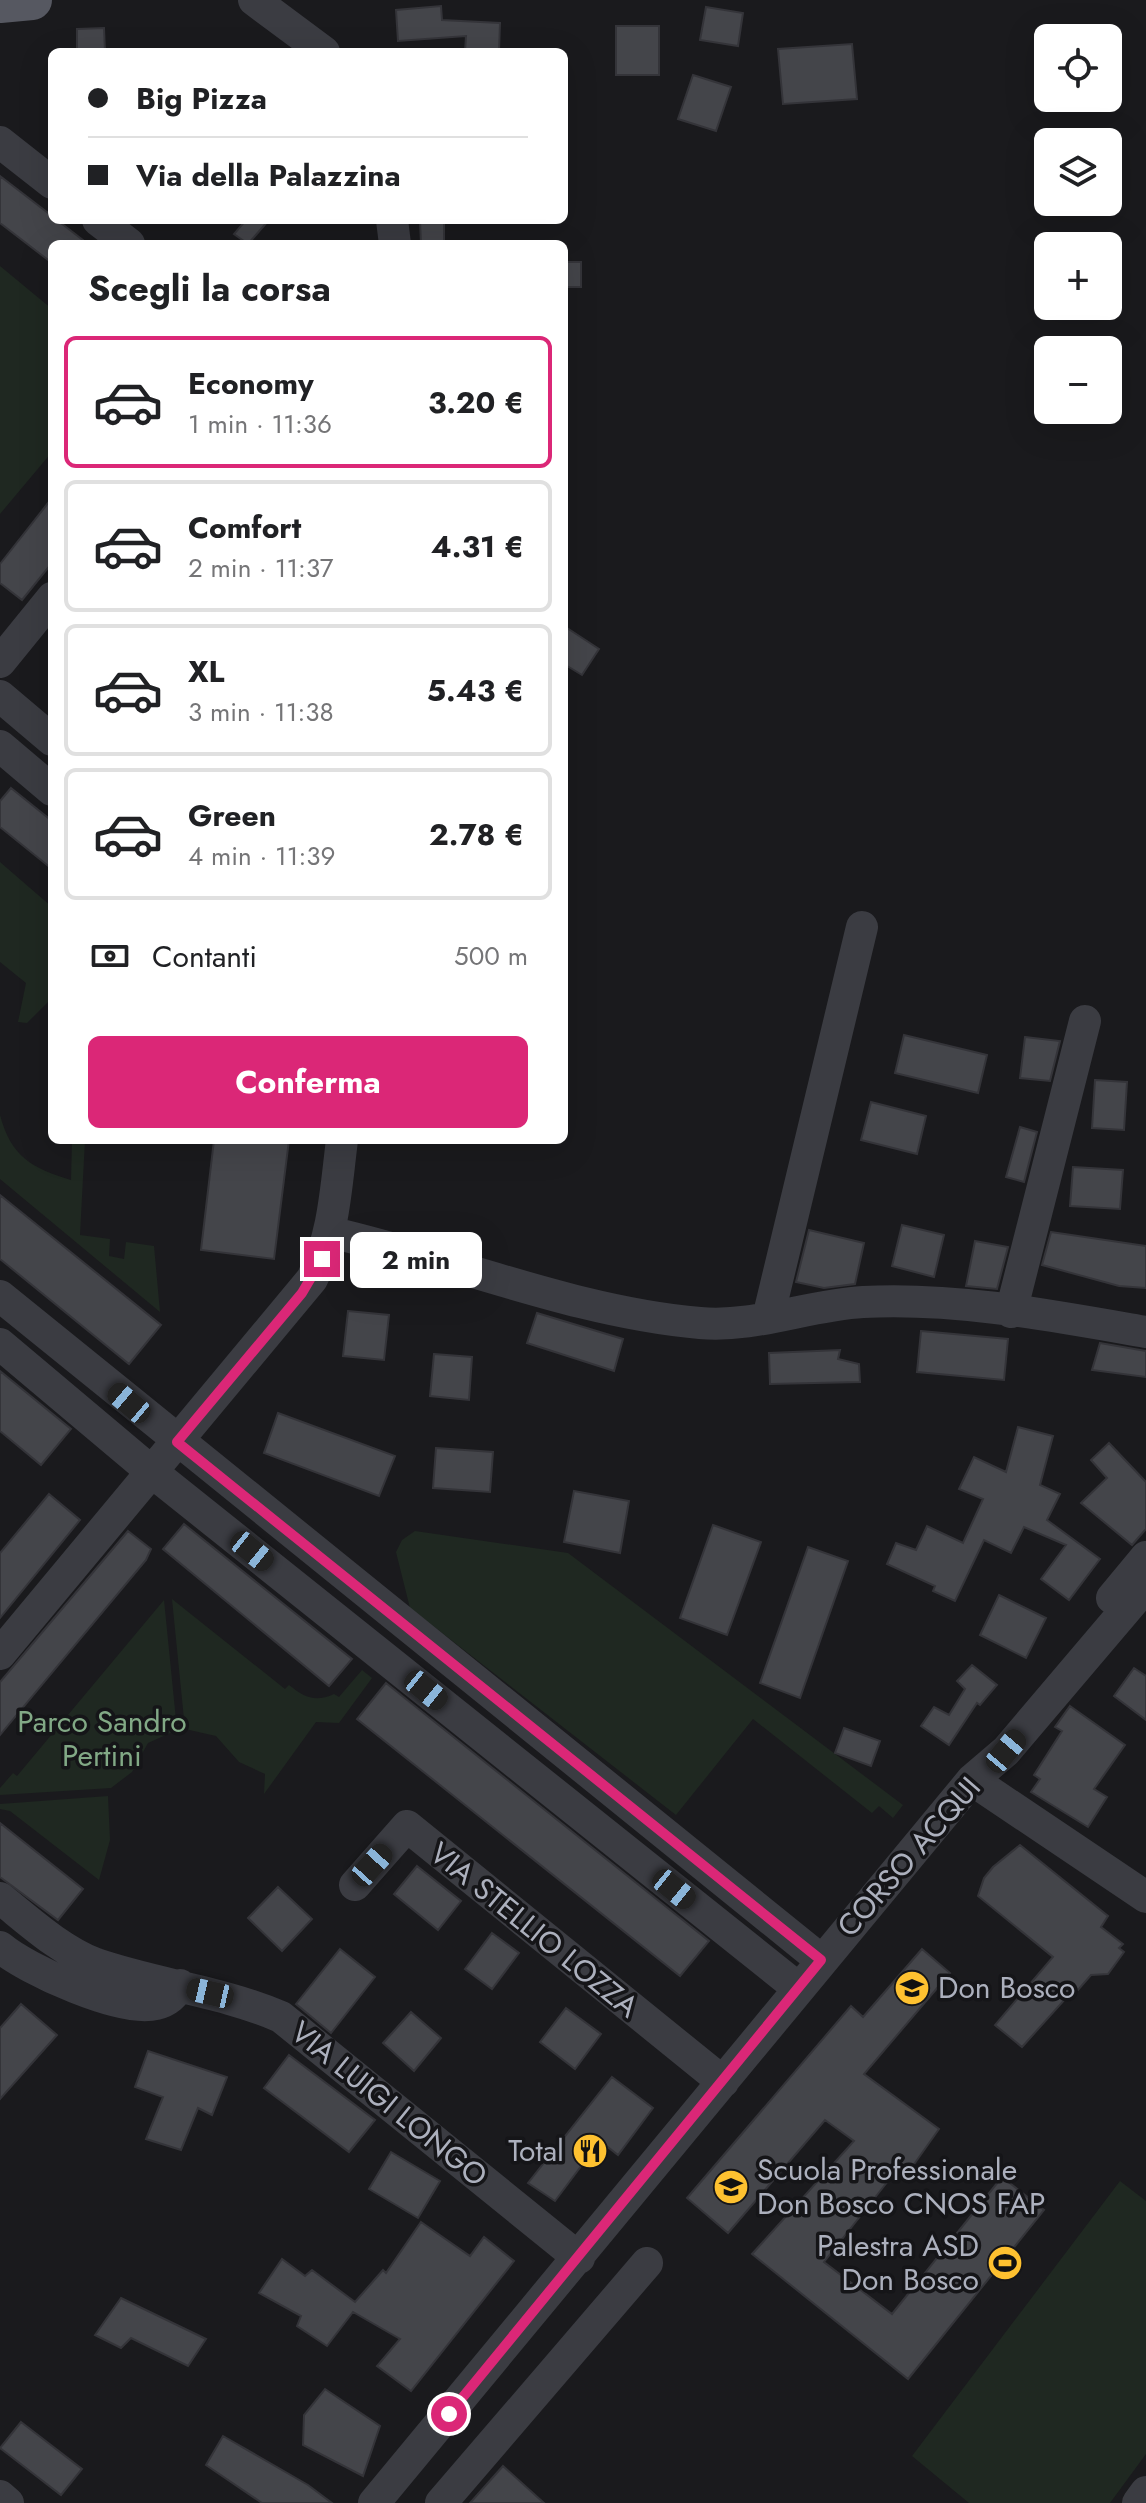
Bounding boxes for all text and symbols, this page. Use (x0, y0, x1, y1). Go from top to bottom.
map controls (1034, 24, 1122, 424)
button: locate (1034, 24, 1122, 112)
text: Big Pizza (136, 77, 267, 120)
button: layers (1034, 128, 1122, 216)
text: Via della Palazzina (136, 154, 401, 197)
button: + (1034, 232, 1122, 320)
text: Scegli la corsa (88, 262, 331, 314)
button: − (1034, 336, 1122, 424)
text: Economy (188, 362, 314, 405)
icon: car (92, 366, 164, 438)
text: 3.20 € (428, 381, 524, 424)
text: 1 min · 11:36 (188, 405, 332, 443)
text: Comfort (188, 506, 301, 549)
icon: car (92, 510, 164, 582)
text: 4.31 € (431, 525, 524, 568)
text: 2 min · 11:37 (188, 549, 333, 587)
text: XL (188, 650, 224, 693)
icon: car (92, 654, 164, 726)
text: 5.43 € (427, 669, 524, 712)
text: 3 min · 11:38 (188, 693, 334, 731)
text: Green (188, 794, 276, 837)
icon: car (92, 798, 164, 870)
text: 2.78 € (429, 813, 524, 856)
text: 4 min · 11:39 (188, 837, 335, 875)
icon: cash (88, 934, 132, 978)
text: Contanti (152, 935, 257, 978)
text: 500 m (454, 937, 528, 975)
button: Conferma (88, 1036, 528, 1128)
callout: 2 min (350, 1231, 482, 1287)
route end (304, 1241, 340, 1277)
text: 2 min (382, 1241, 450, 1279)
car (103, 1378, 155, 1428)
car (226, 1527, 278, 1575)
car (400, 1666, 452, 1714)
park label: Parco Sandro Pertini (17, 1700, 187, 1777)
car (981, 1725, 1031, 1777)
street label: CORSO ACQUI (827, 1767, 990, 1946)
street label: VIA STELLIO LOZZA (421, 1832, 648, 2028)
car (347, 1839, 397, 1891)
car (648, 1865, 700, 1913)
place label: Don Bosco (938, 1966, 1075, 2009)
school or university icon: Don Bosco (893, 1969, 931, 2007)
car (184, 1976, 236, 2010)
street label: VIA LUIGI LONGO (282, 2011, 497, 2196)
place label: Total (508, 2129, 564, 2172)
restaurant icon: Total (571, 2132, 609, 2170)
place label: Scuola Professionale Don Bosco CNOS FAP (757, 2148, 1046, 2225)
school or university icon: Scuola Professionale Don Bosco CNOS FAP (712, 2168, 750, 2206)
place label: Palestra ASD Don Bosco (817, 2224, 979, 2301)
sports icon: Palestra ASD Don Bosco (986, 2244, 1024, 2282)
route start (431, 2396, 467, 2432)

